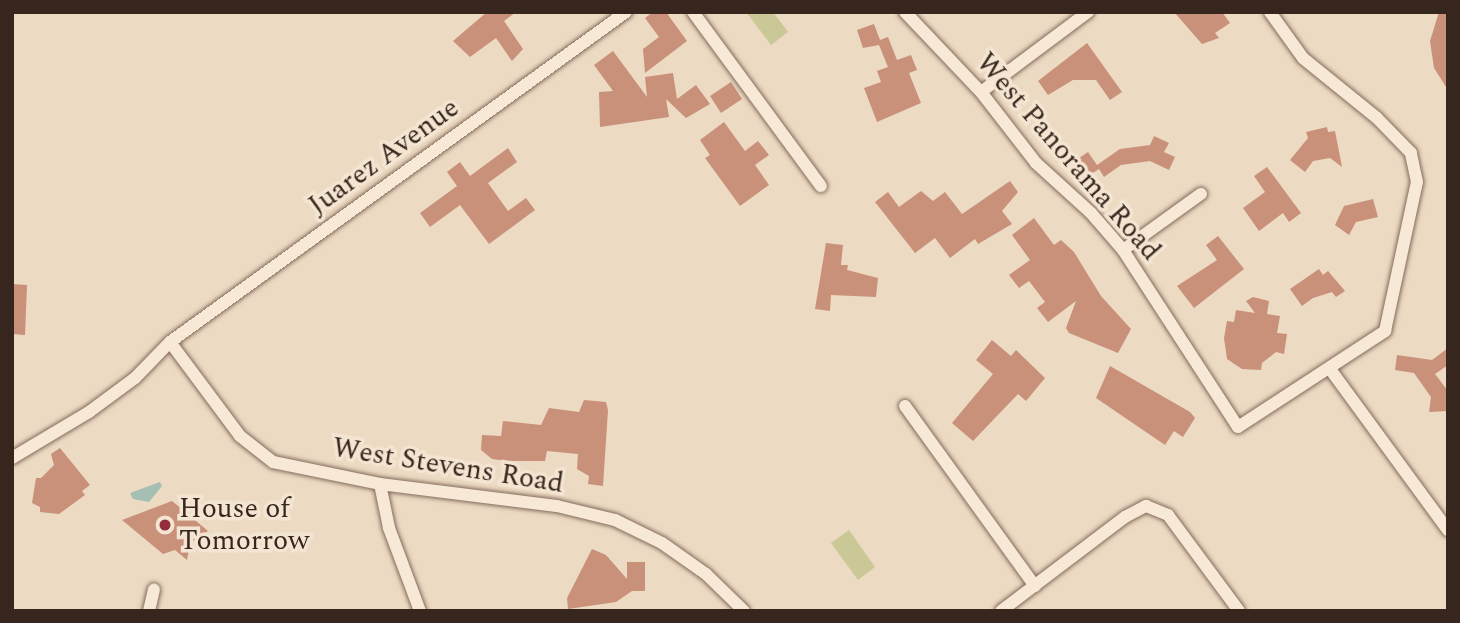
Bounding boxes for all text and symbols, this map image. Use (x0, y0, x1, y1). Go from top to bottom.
street label: West Panorama Road (969, 46, 1167, 268)
street label: Juarez Avenue (302, 91, 466, 223)
street label: West Stevens Road (330, 431, 566, 501)
place label: House of Tomorrow (179, 492, 309, 558)
marker: House of Tomorrow (157, 517, 173, 533)

